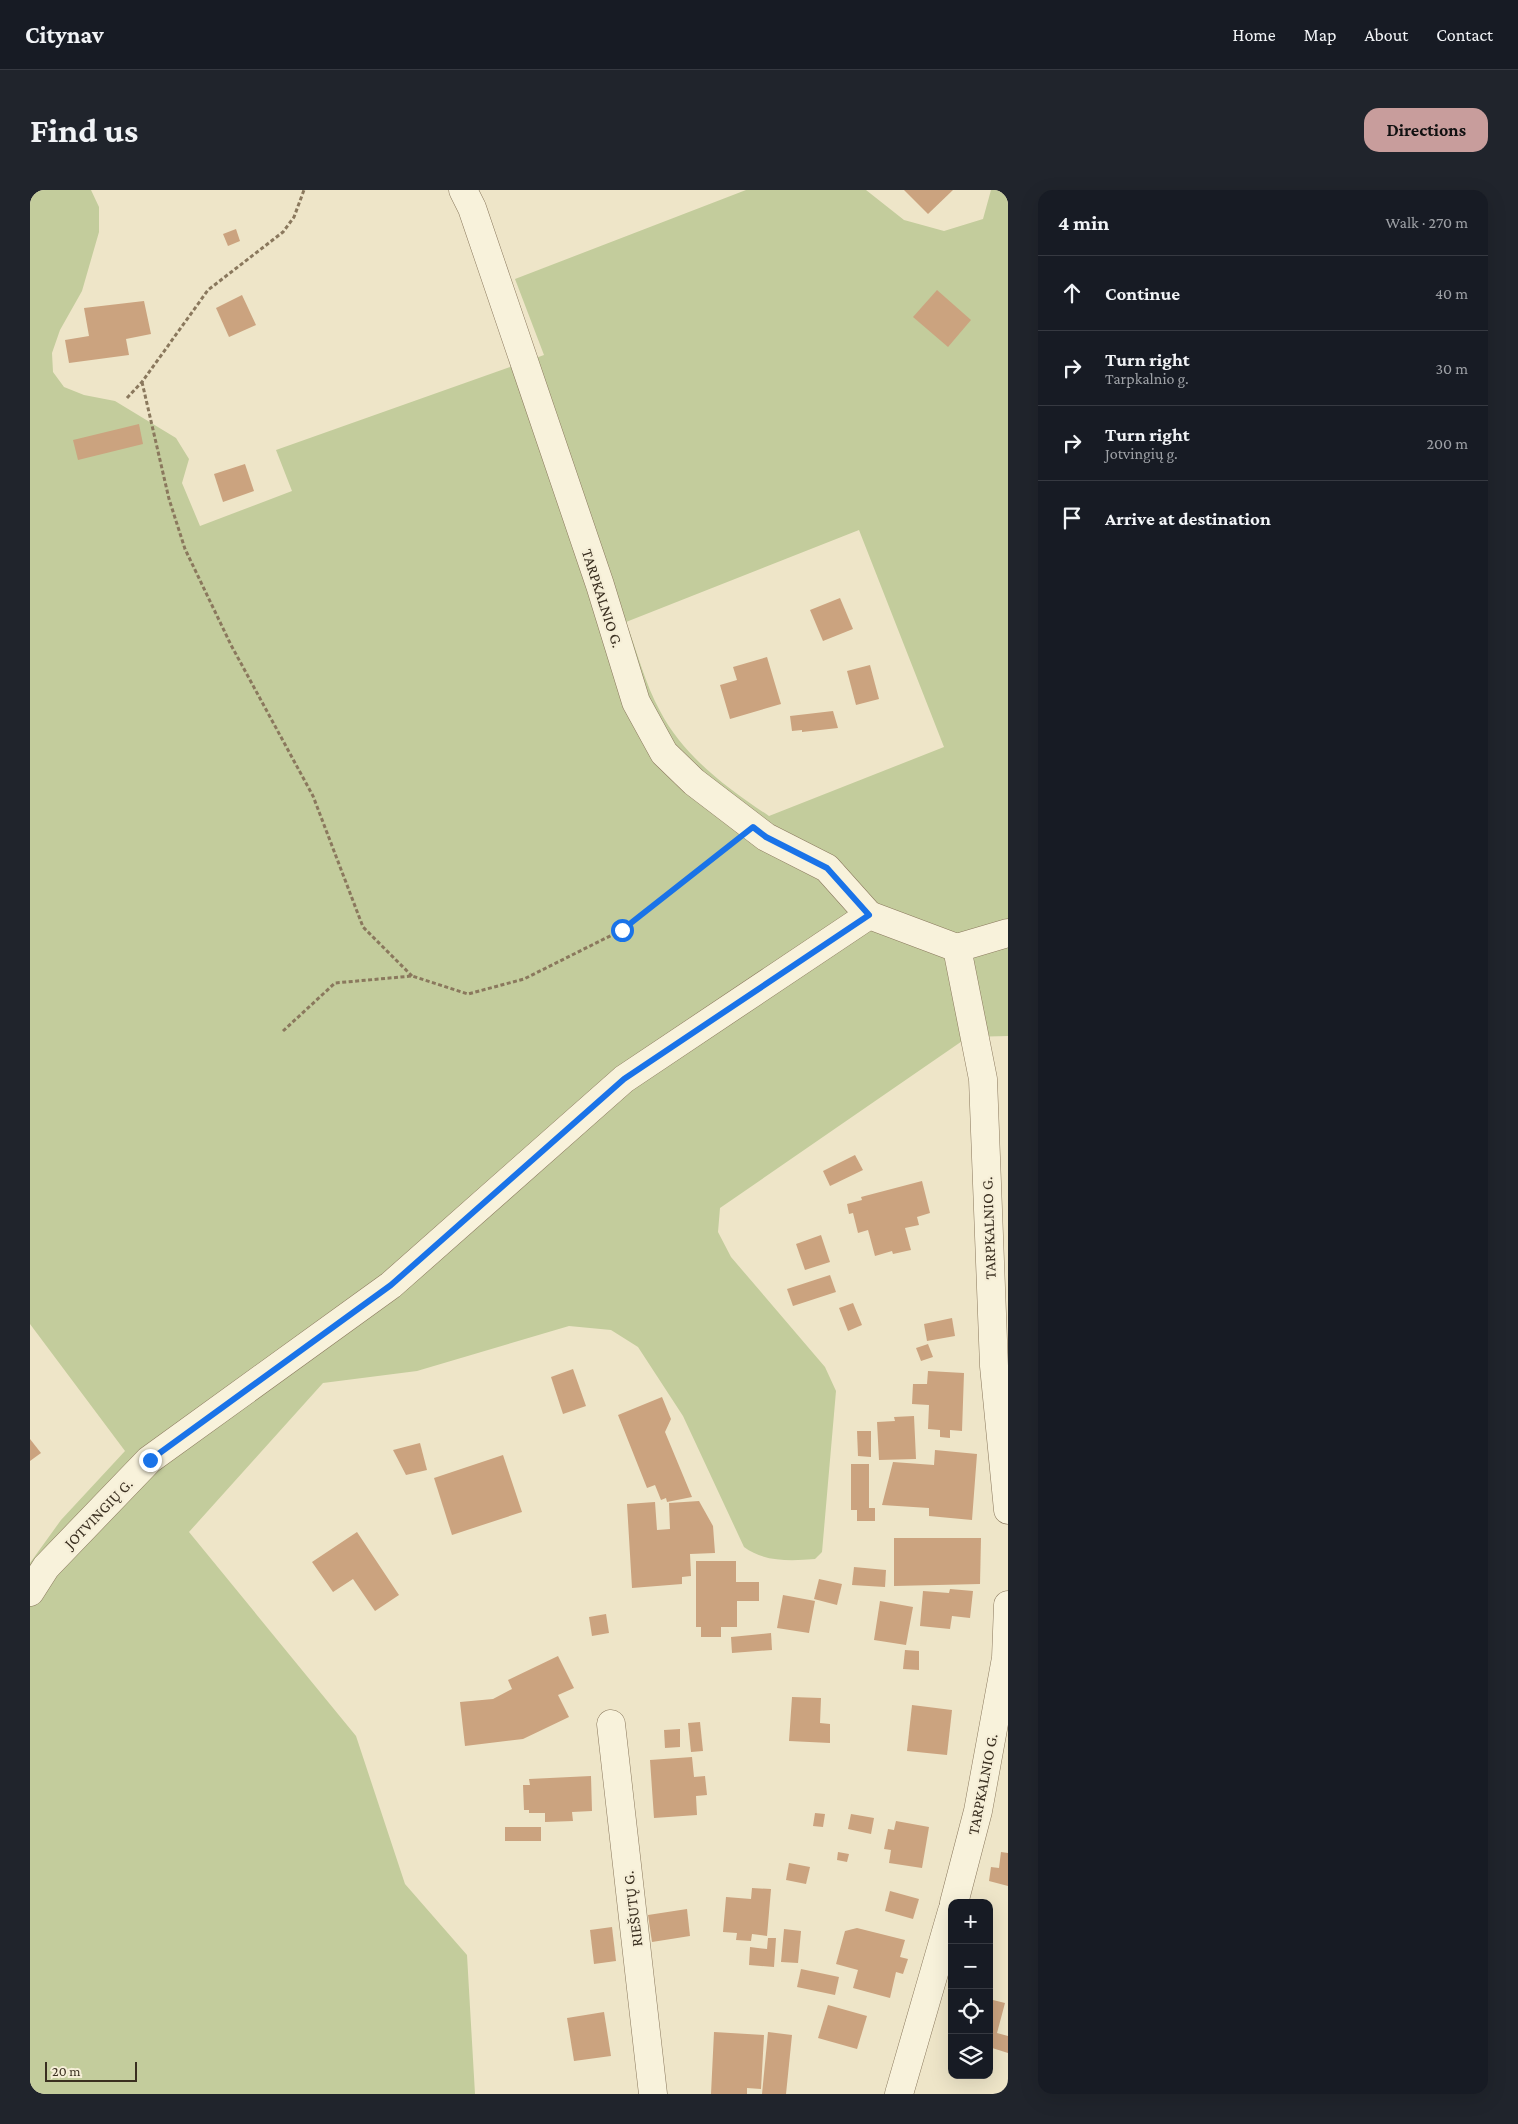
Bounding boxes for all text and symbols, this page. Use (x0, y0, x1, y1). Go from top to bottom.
text: Citynav (25, 21, 104, 48)
text: Home (1233, 25, 1276, 45)
text: Map (1304, 25, 1336, 45)
text: About (1364, 25, 1408, 45)
text: Contact (1436, 25, 1493, 45)
button: Directions (1364, 108, 1488, 152)
text: Find us (30, 111, 138, 150)
text: 4 min (1058, 211, 1109, 235)
text: Walk · 270 m (1386, 214, 1468, 231)
icon: ahead (1058, 279, 1086, 307)
text: Continue (1105, 283, 1180, 304)
text: 40 m (1435, 285, 1468, 302)
text: Turn right (1105, 349, 1190, 370)
icon: right (1058, 354, 1086, 382)
text: 30 m (1436, 360, 1468, 377)
text: Tarpkalnio g. (1105, 370, 1189, 387)
text: Turn right (1105, 424, 1190, 445)
icon: right (1058, 429, 1086, 457)
text: 200 m (1426, 435, 1468, 452)
text: Jotvingių g. (1105, 445, 1178, 462)
icon: arrive (1058, 504, 1086, 532)
text: Arrive at destination (1105, 508, 1271, 529)
street label: TARPKALNIO G. (579, 547, 627, 650)
route start (611, 919, 634, 942)
street label: TARPKALNIO G. (978, 1176, 999, 1280)
route end (139, 1449, 162, 1472)
street label: JOTVINGIŲ G. (59, 1475, 137, 1554)
street label: TARPKALNIO G. (964, 1732, 1001, 1836)
street label: RIEŠUTŲ G. (619, 1870, 647, 1948)
map controls (948, 1899, 993, 2079)
button: + (948, 1899, 993, 1944)
button: − (948, 1944, 993, 1989)
button: locate (948, 1989, 993, 2034)
button: layers (948, 2034, 993, 2079)
scale bar (45, 2059, 138, 2082)
text: 20 m (52, 2063, 80, 2079)

